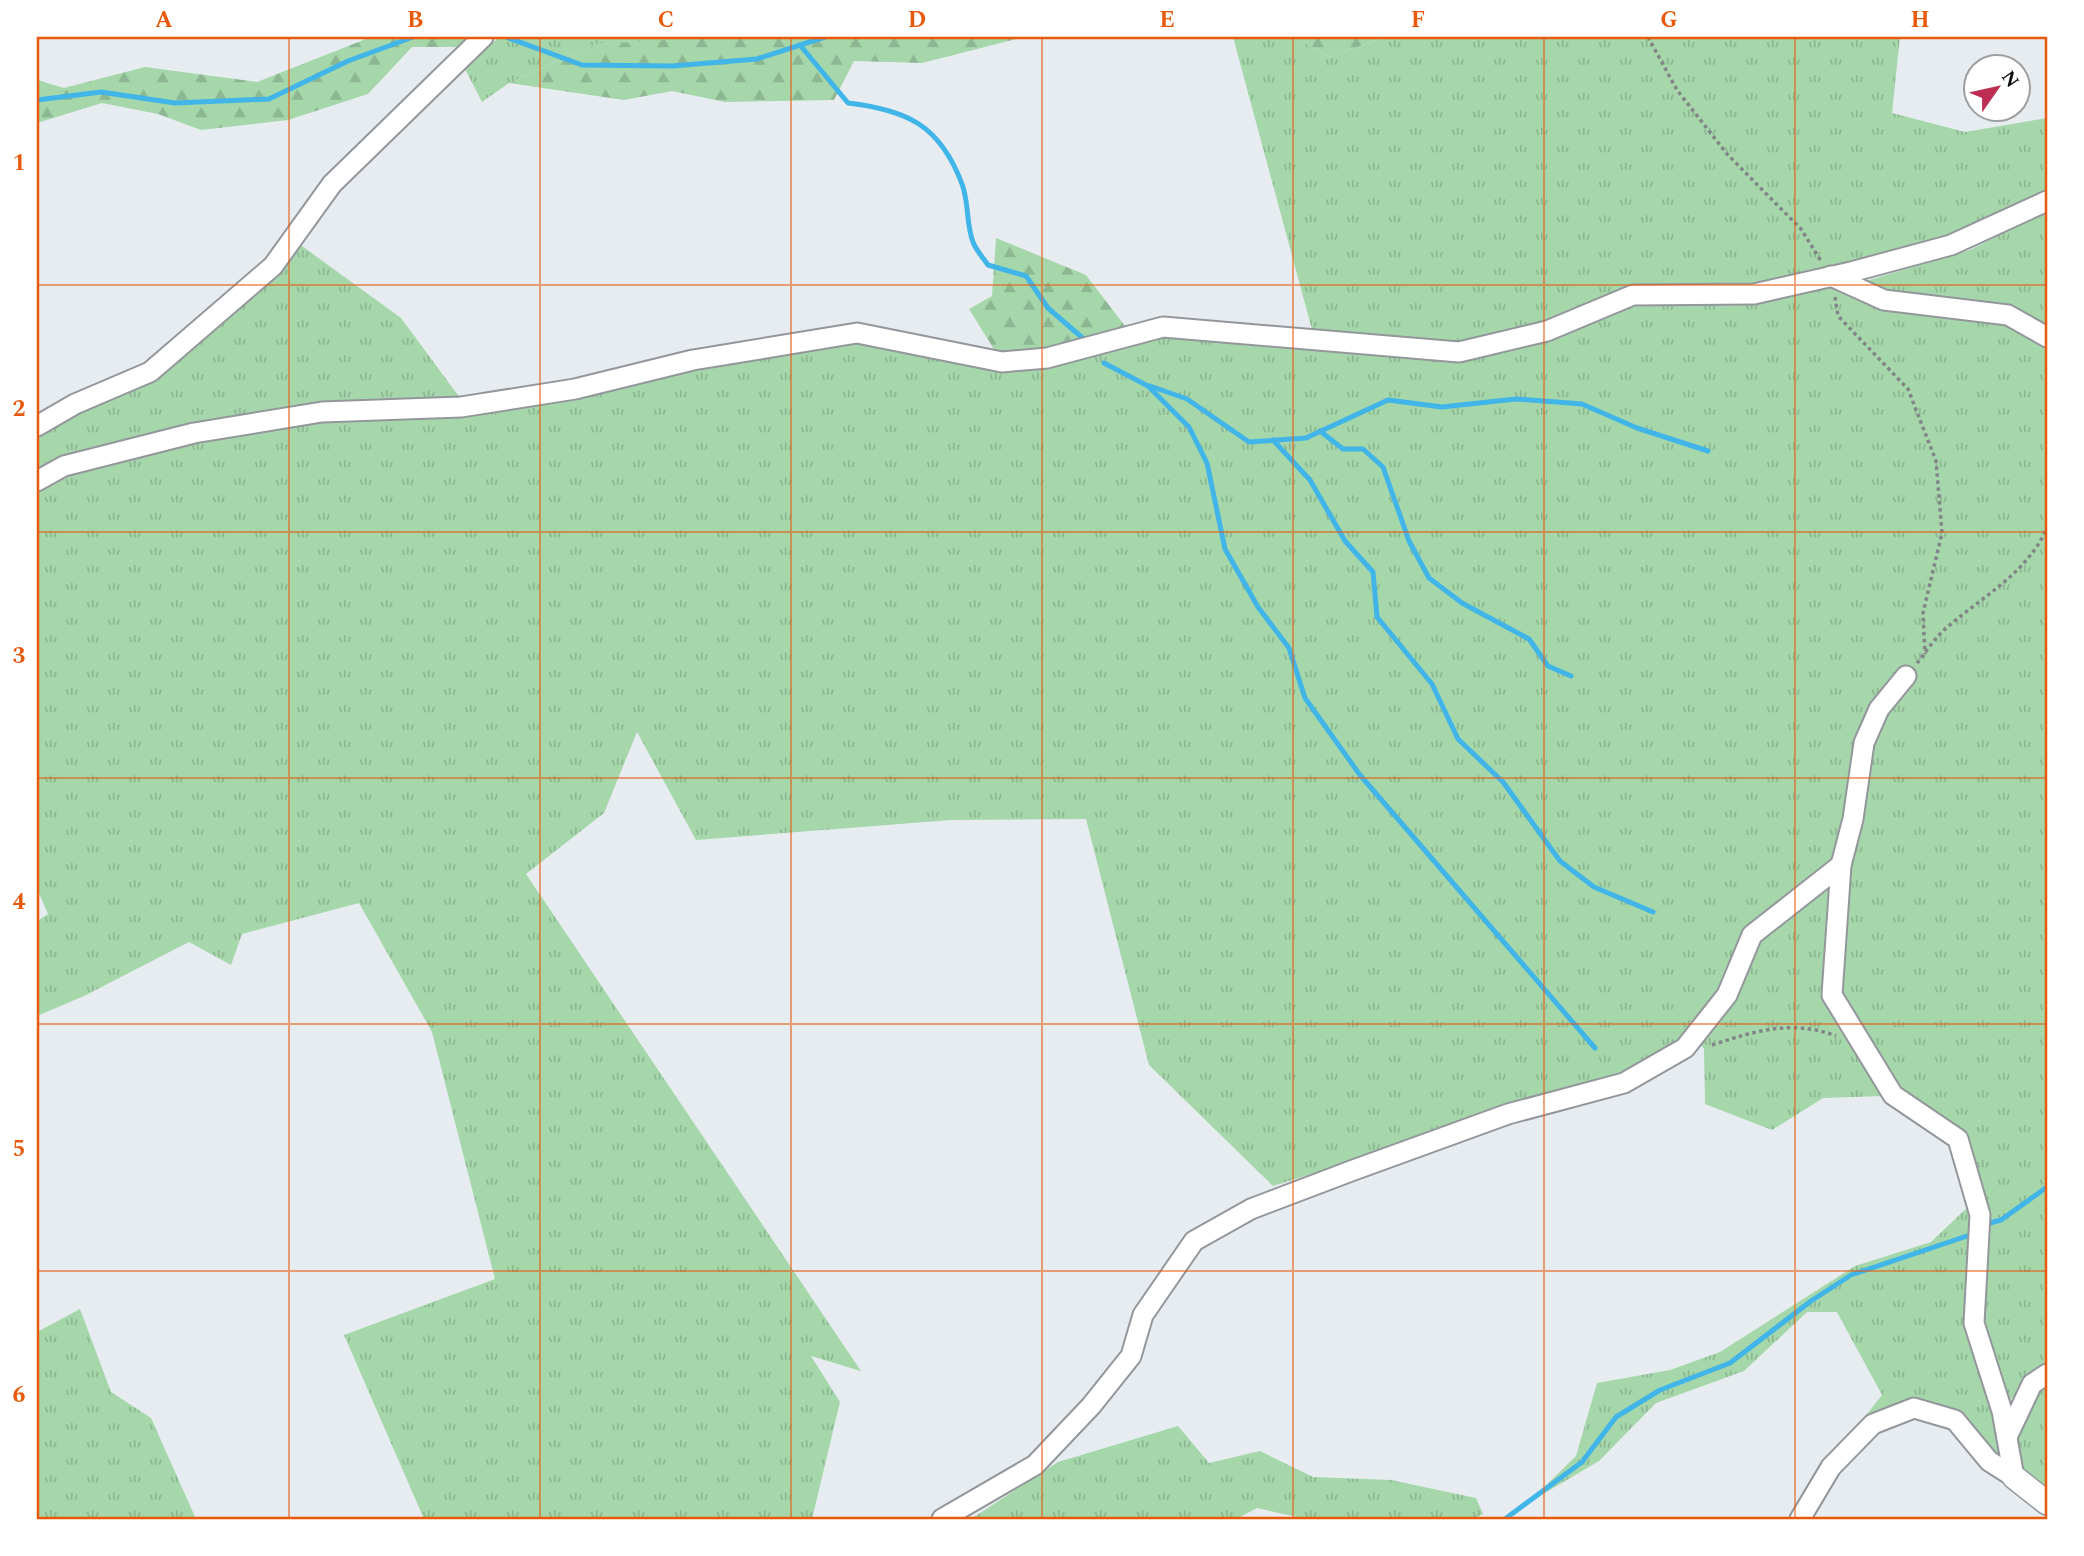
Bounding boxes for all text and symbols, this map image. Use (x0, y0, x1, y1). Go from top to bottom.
text: A (155, 3, 173, 38)
text: B (407, 3, 423, 38)
text: C (658, 3, 674, 38)
text: D (908, 3, 926, 38)
text: E (1159, 3, 1175, 38)
text: F (1411, 3, 1425, 38)
text: G (1660, 3, 1678, 38)
text: H (1910, 3, 1930, 38)
north arrow (1962, 52, 2032, 122)
text: N (1993, 65, 2026, 94)
text: 1 (13, 146, 25, 181)
text: 2 (13, 392, 26, 427)
text: 3 (13, 639, 26, 674)
text: 4 (13, 885, 26, 920)
text: 5 (13, 1132, 25, 1167)
text: 6 (13, 1378, 26, 1413)

